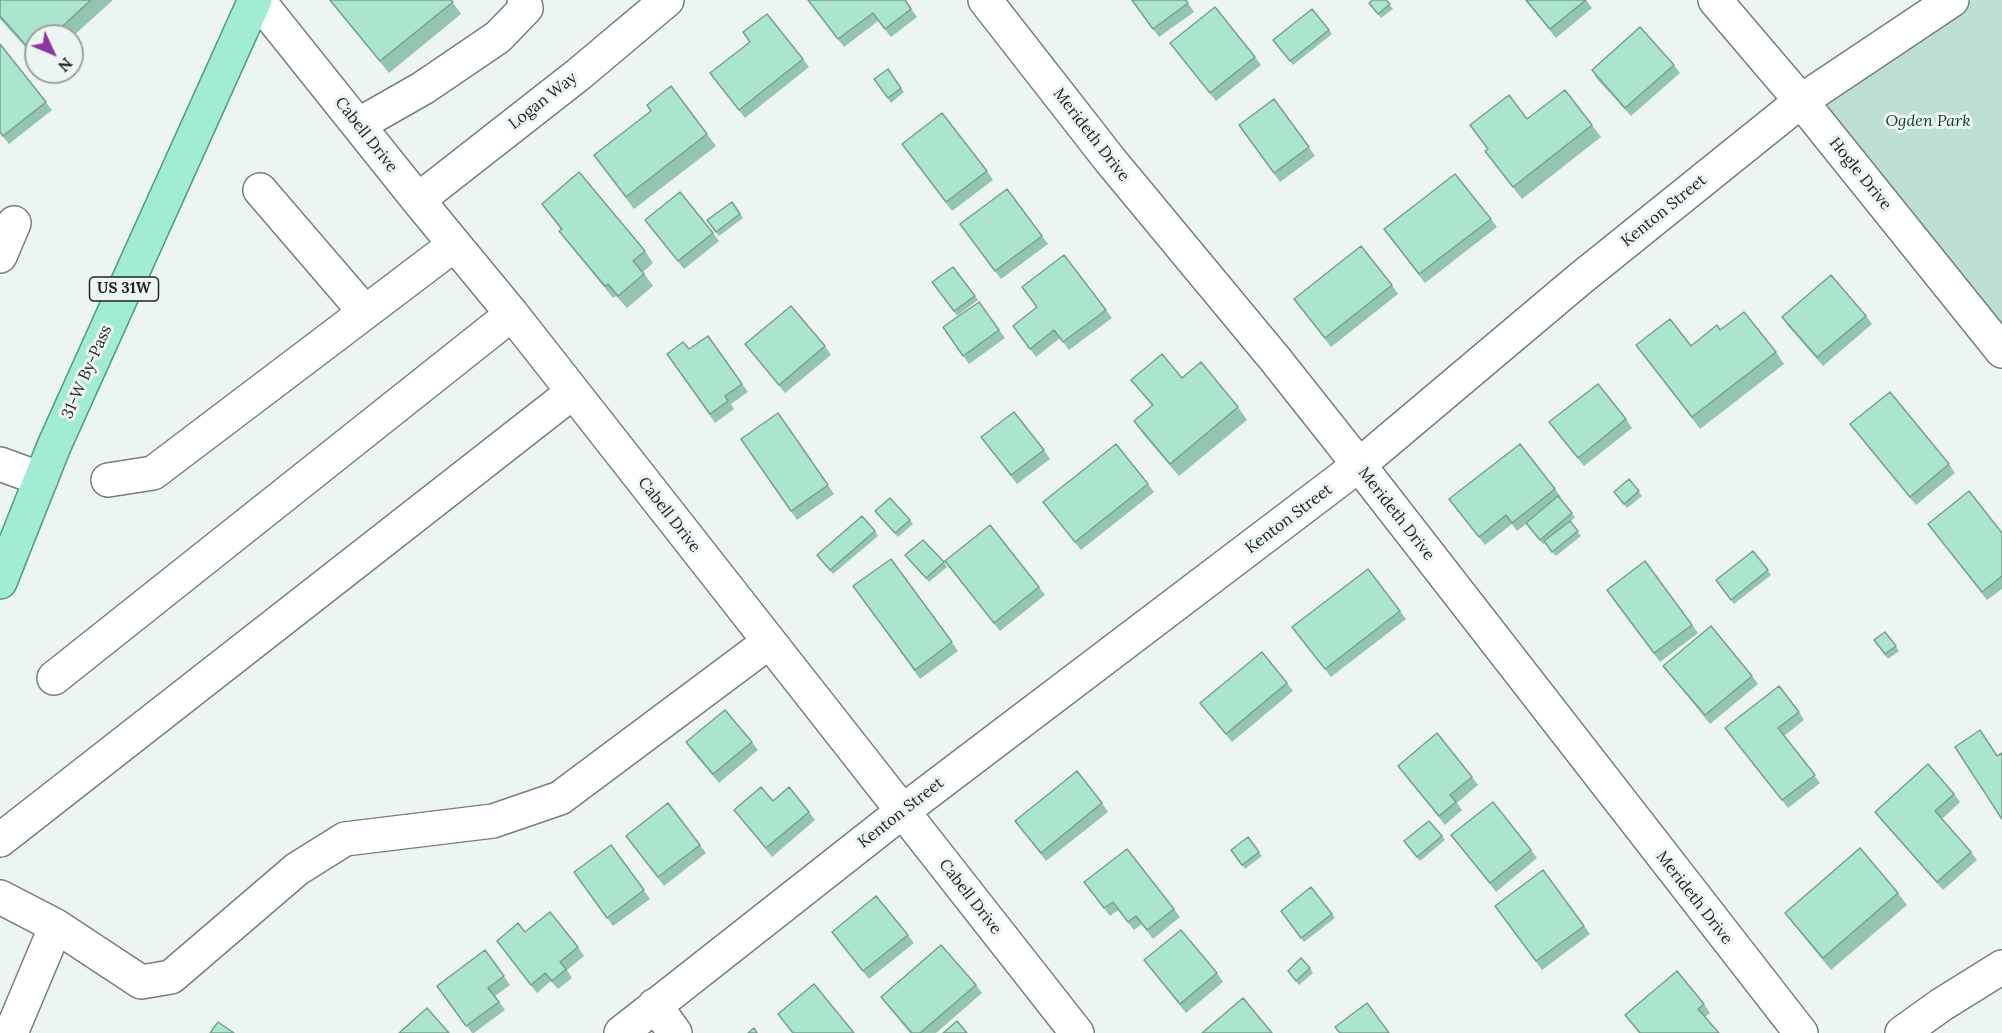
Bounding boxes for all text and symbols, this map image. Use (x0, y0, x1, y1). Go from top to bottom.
north arrow (24, 24, 84, 84)
text: N (54, 54, 77, 77)
street label: Logan Way (505, 68, 581, 134)
street label: Merideth Drive (1049, 85, 1133, 185)
street label: Cabell Drive (331, 93, 401, 177)
park label: Ogden Park (1885, 111, 1971, 131)
street label: Hogle Drive (1825, 134, 1895, 214)
street label: Kenton Street (1618, 171, 1710, 251)
road number: US 31W (90, 277, 158, 301)
street label: 31-W By-Pass (58, 322, 116, 422)
street label: Merideth Drive (1354, 464, 1438, 564)
street label: Cabell Drive (634, 473, 704, 557)
street label: Kenton Street (1242, 480, 1336, 558)
street label: Kenton Street (854, 773, 948, 853)
street label: Merideth Drive (1652, 848, 1736, 948)
street label: Cabell Drive (935, 855, 1005, 939)

